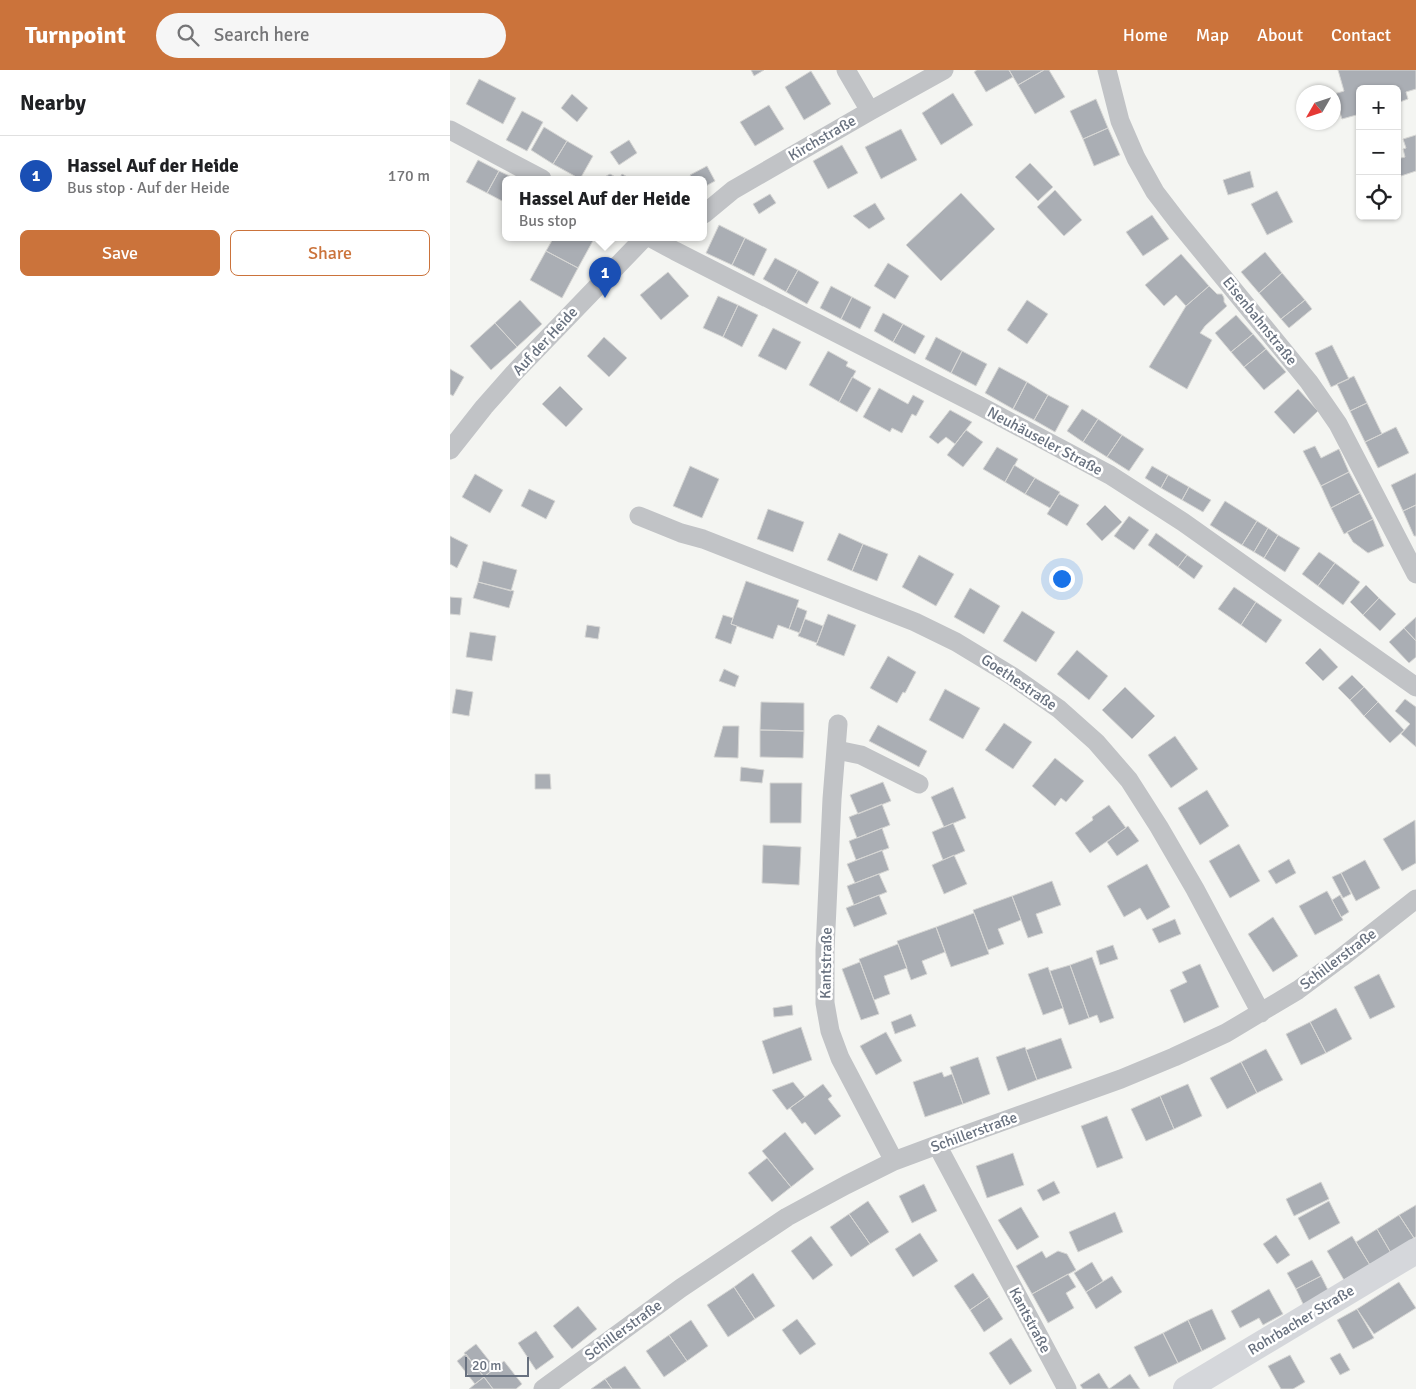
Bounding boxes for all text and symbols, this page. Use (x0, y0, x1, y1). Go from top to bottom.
search box (156, 13, 506, 58)
text: Turnpoint (25, 20, 126, 50)
icon: search (174, 21, 202, 49)
text: Search here (214, 23, 309, 47)
text: Home (1123, 24, 1168, 46)
text: Map (1196, 24, 1229, 46)
text: About (1257, 24, 1303, 46)
text: Contact (1331, 24, 1391, 46)
north arrow (1296, 85, 1341, 130)
map controls (1356, 85, 1401, 220)
button: + (1356, 85, 1401, 130)
text: Nearby (20, 90, 86, 116)
street label: Kirchstraße (785, 111, 859, 165)
button: − (1356, 130, 1401, 175)
text: Hassel Auf der Heide (67, 154, 239, 178)
text: 1 (32, 166, 40, 186)
text: 170 m (388, 166, 430, 186)
button: locate (1356, 175, 1401, 220)
popup (502, 176, 707, 241)
text: Bus stop · Auf der Heide (67, 178, 230, 198)
text: Hassel Auf der Heide (519, 187, 690, 211)
text: Bus stop (519, 211, 577, 231)
button: Save (20, 230, 220, 276)
button: Share (230, 230, 430, 276)
pin: 1 (589, 257, 621, 298)
street label: Eisenbahnstraße (1219, 273, 1301, 369)
street label: Auf der Heide (509, 303, 581, 379)
street label: Neuhäuseler Straße (984, 403, 1106, 479)
your location (1049, 566, 1075, 592)
street label: Goethestraße (978, 650, 1060, 714)
street label: Schillerstraße (1296, 924, 1380, 994)
street label: Kantstraße (816, 927, 836, 999)
street label: Schillerstraße (928, 1108, 1020, 1156)
street label: Rohrbacher Straße (1245, 1281, 1357, 1359)
street label: Kantstraße (1005, 1284, 1055, 1356)
street label: Schillerstraße (581, 1296, 665, 1364)
scale bar (465, 1354, 529, 1377)
text: 20 m (472, 1357, 501, 1374)

